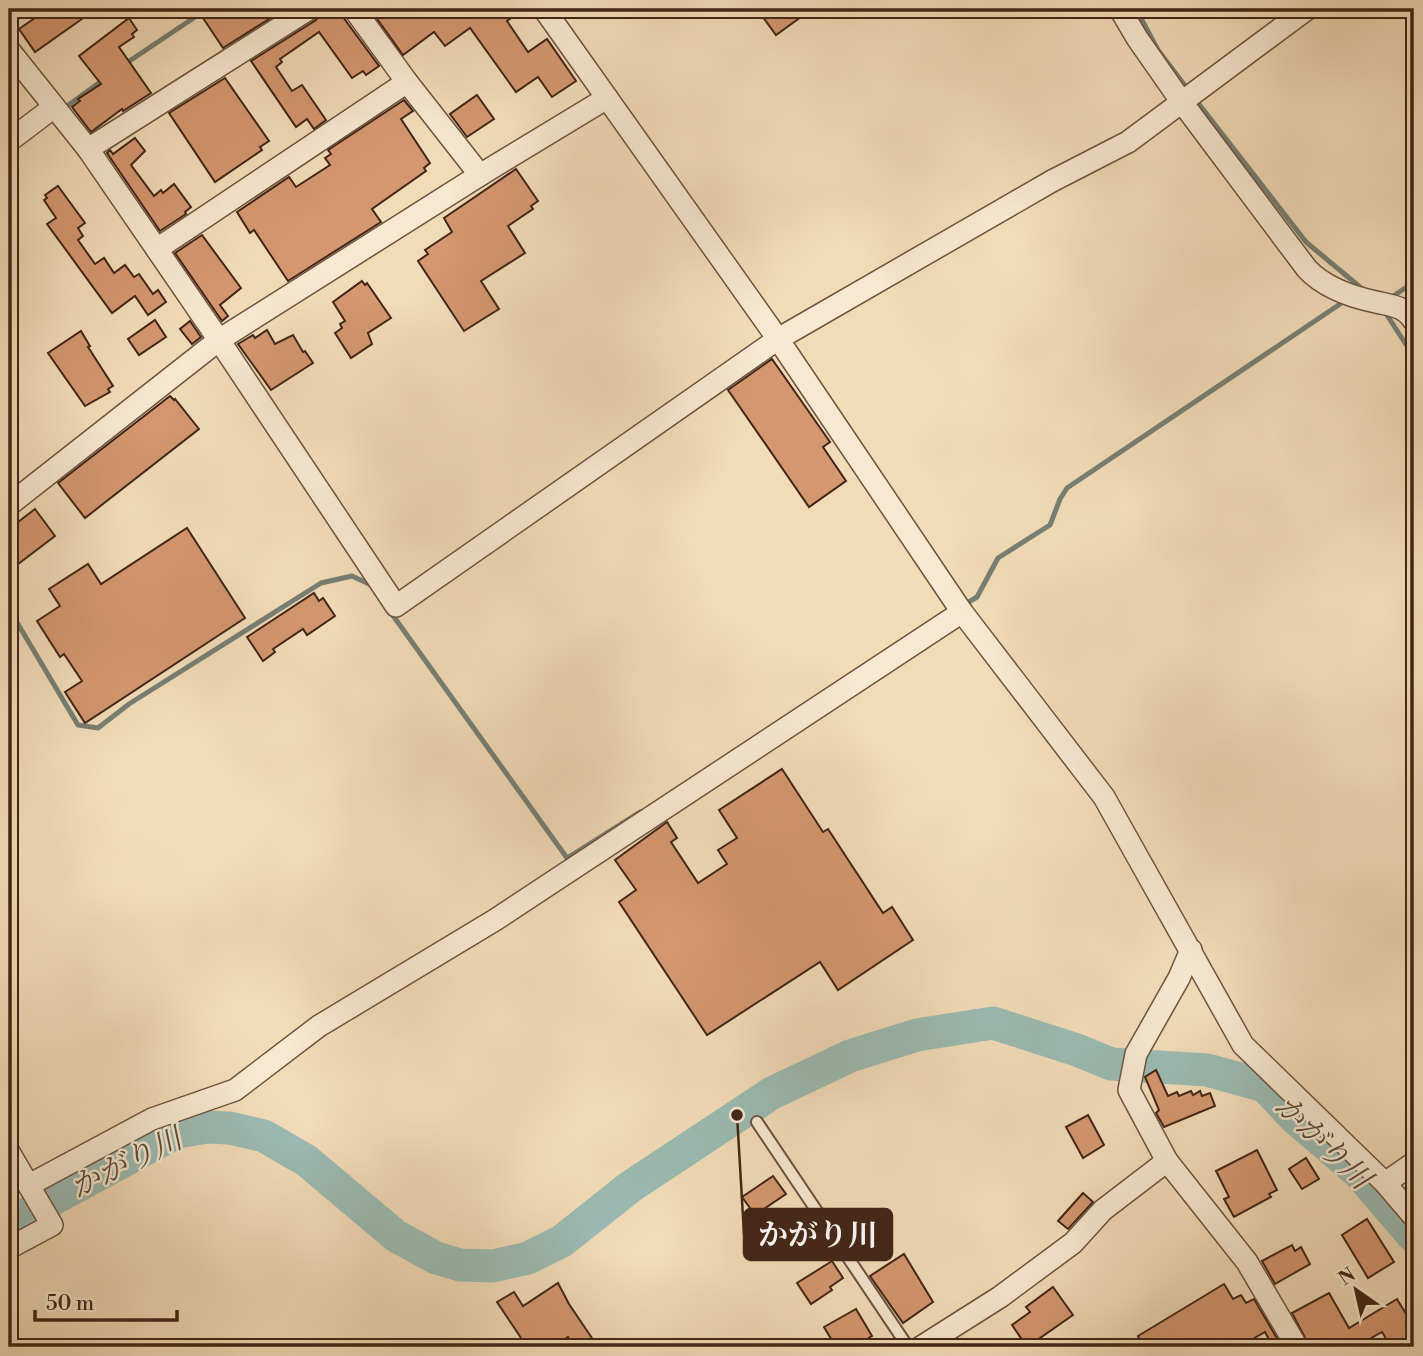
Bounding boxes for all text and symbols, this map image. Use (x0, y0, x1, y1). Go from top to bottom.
water label: かがり川 (1266, 1087, 1381, 1200)
water label: かがり川 (64, 1119, 191, 1207)
callout: かがり川 (744, 1209, 892, 1260)
text: かがり川 (758, 1217, 878, 1255)
north arrow (1322, 1254, 1392, 1324)
text: N (1334, 1263, 1360, 1291)
scale bar (35, 1279, 177, 1323)
text: 50 m (46, 1291, 94, 1317)

